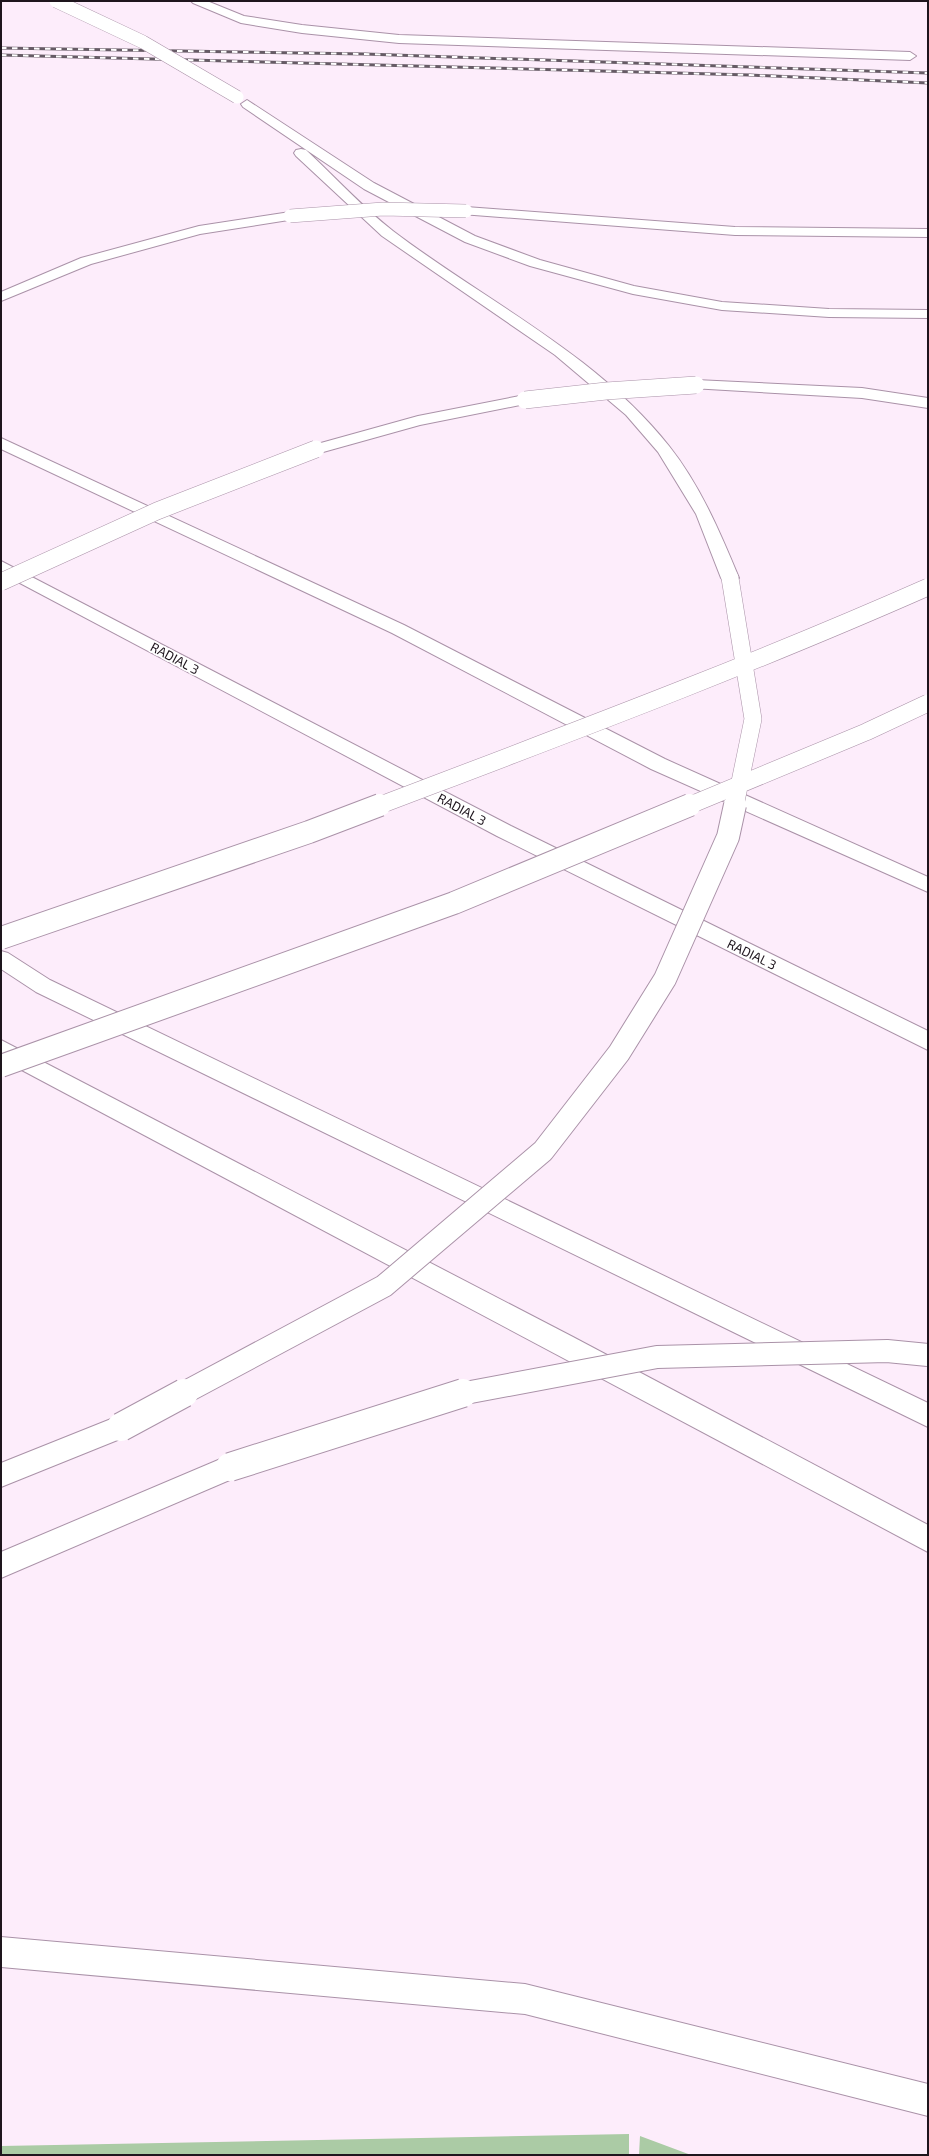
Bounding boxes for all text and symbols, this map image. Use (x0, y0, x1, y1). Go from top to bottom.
street label: RADIAL 3 (148, 639, 202, 677)
street label: RADIAL 3 (435, 790, 489, 828)
street label: RADIAL 3 (725, 935, 779, 973)

